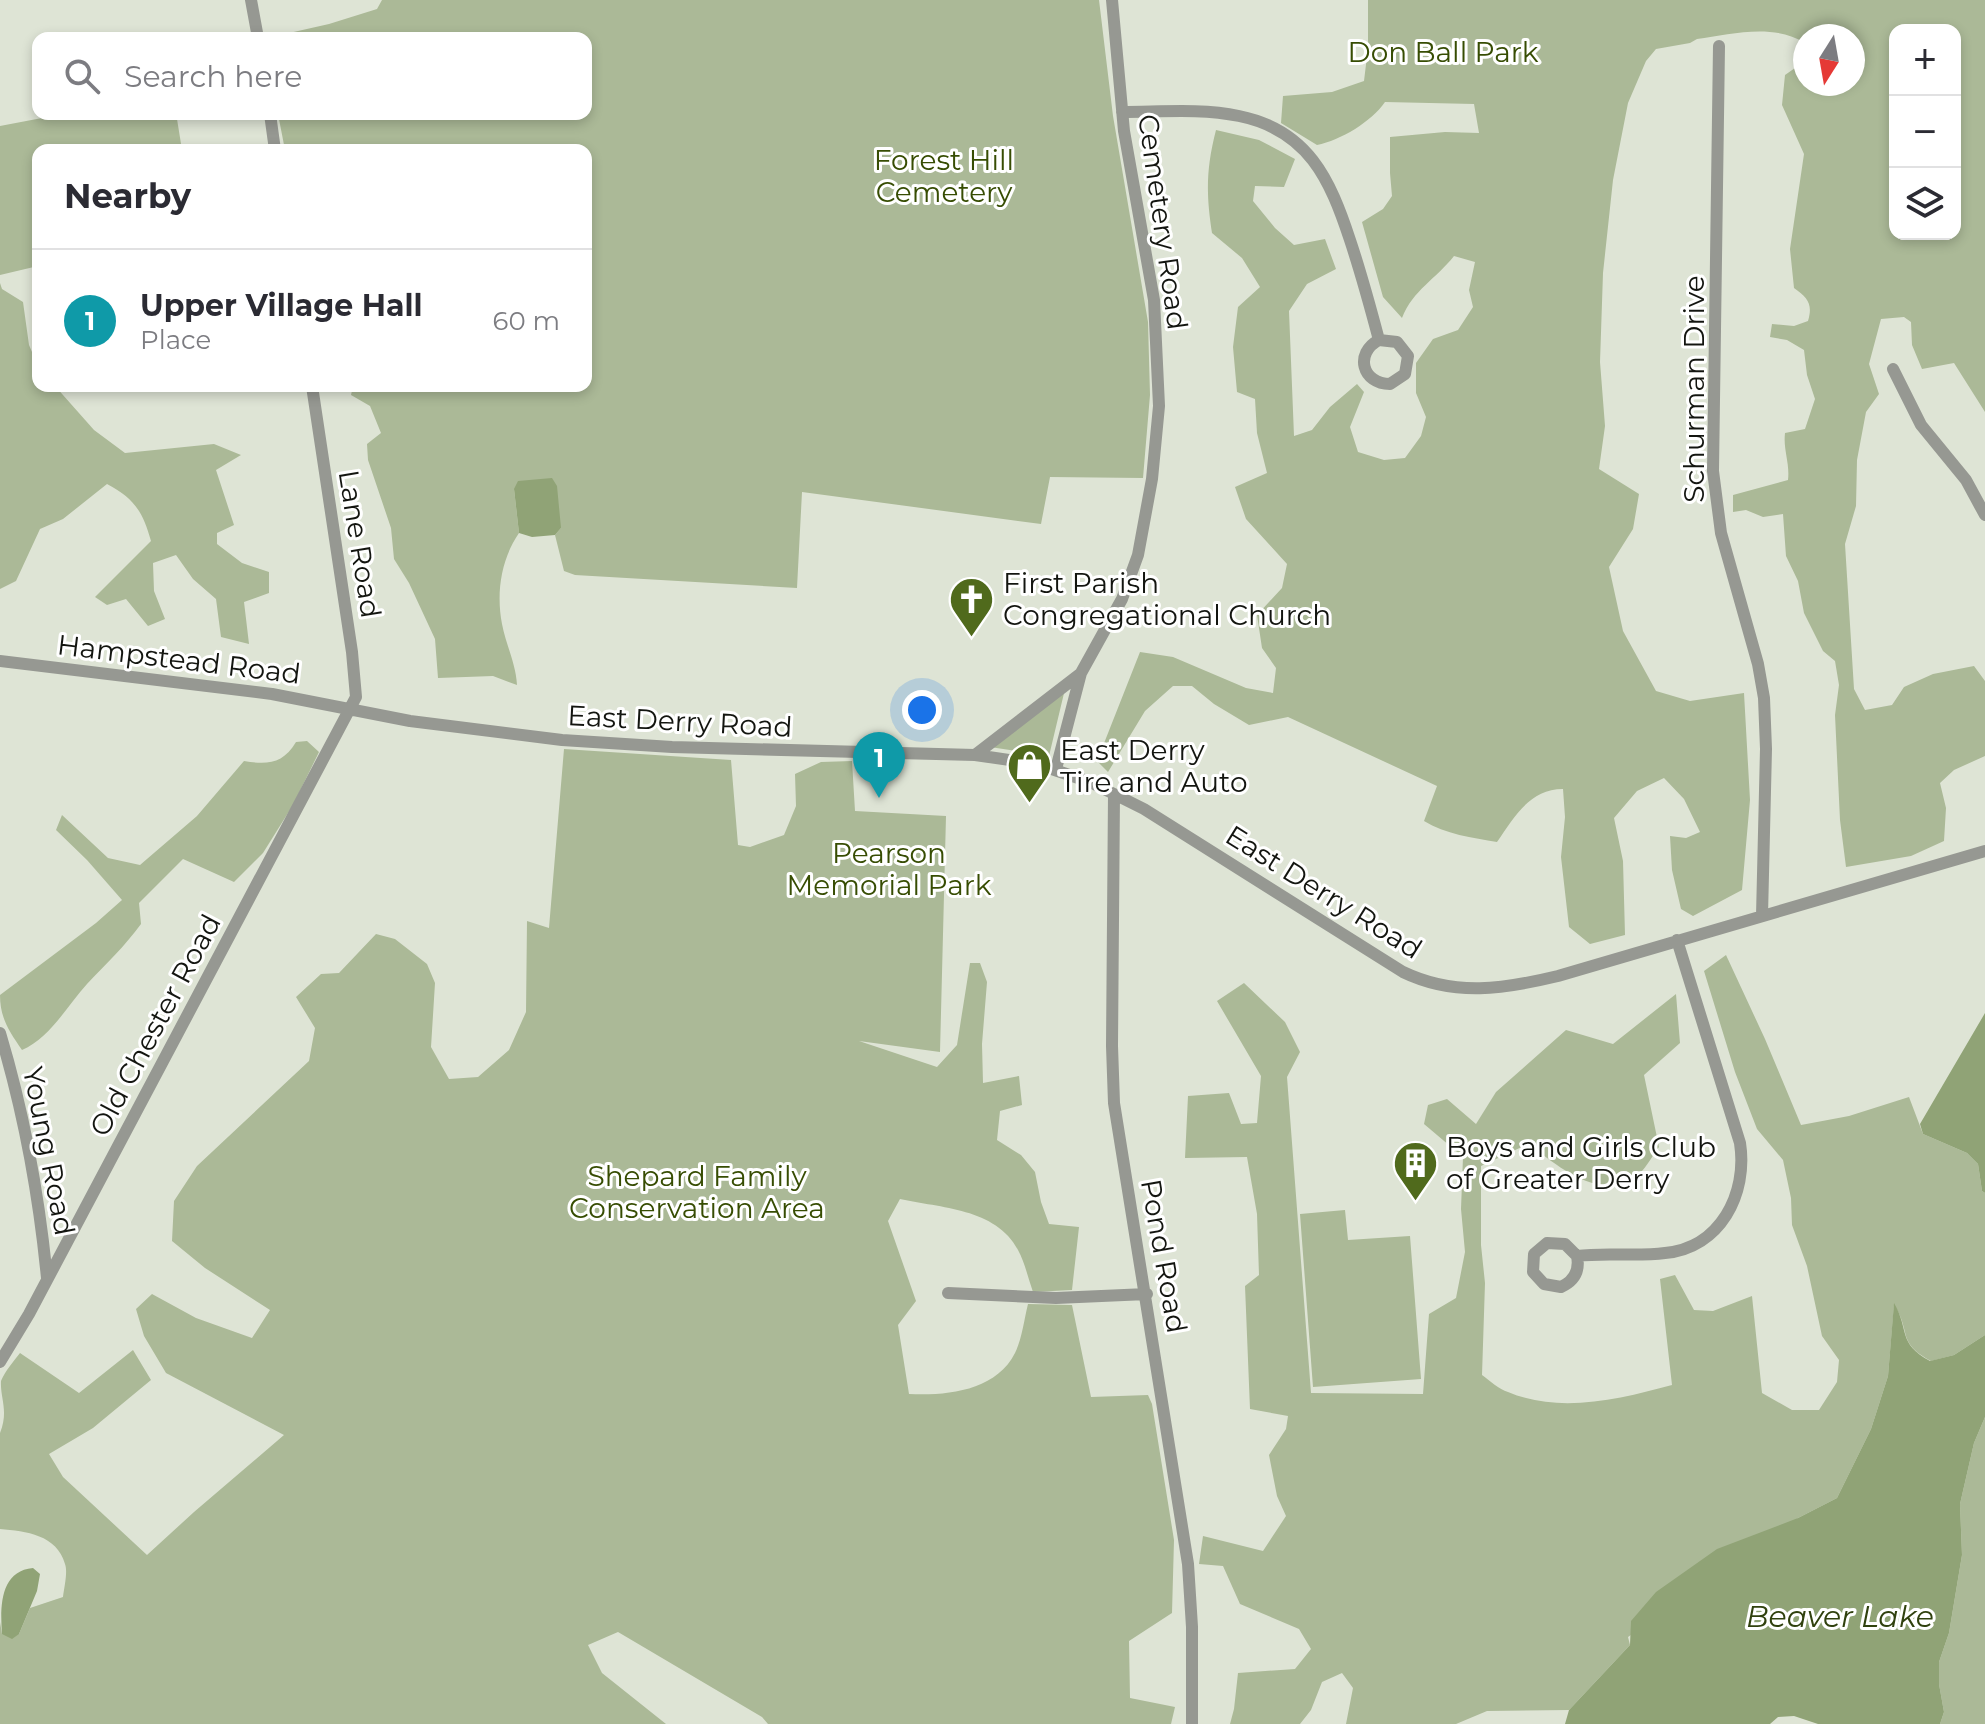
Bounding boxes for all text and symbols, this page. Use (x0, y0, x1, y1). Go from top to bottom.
north arrow (1793, 24, 1865, 96)
map controls (1889, 24, 1961, 240)
button: + (1889, 24, 1961, 96)
search box (32, 32, 592, 120)
park label: Don Ball Park (1348, 35, 1539, 69)
icon: search (60, 54, 104, 98)
text: Search here (124, 58, 302, 95)
button: − (1889, 96, 1961, 168)
street label: Cemetery Road (1131, 112, 1195, 332)
park label: Forest Hill Cemetery (874, 143, 1014, 209)
button: layers (1889, 168, 1961, 240)
text: Nearby (64, 175, 191, 217)
street label: Schurman Drive (1677, 275, 1711, 503)
text: Upper Village Hall (140, 287, 423, 324)
text: 1 (85, 305, 95, 337)
text: 60 m (493, 305, 560, 337)
text: Place (140, 324, 211, 356)
street label: Lane Road (332, 468, 388, 620)
place label: First Parish Congregational Church (1003, 566, 1331, 632)
church icon: First Parish Congregational Church (948, 575, 996, 638)
street label: Hampstead Road (55, 627, 303, 691)
your location (902, 690, 942, 730)
street label: East Derry Road (567, 698, 793, 744)
pin: 1 (853, 732, 905, 798)
place label: East Derry Tire and Auto (1060, 733, 1248, 799)
shop icon: East Derry Tire and Auto (1005, 742, 1053, 805)
street label: East Derry Road (1219, 818, 1429, 966)
park label: Pearson Memorial Park (787, 836, 992, 902)
street label: Old Chester Road (82, 908, 228, 1142)
street label: Young Road (16, 1064, 82, 1238)
place label: Boys and Girls Club of Greater Derry (1446, 1130, 1716, 1196)
building icon: Boys and Girls Club of Greater Derry (1391, 1139, 1439, 1202)
park label: Shepard Family Conservation Area (569, 1159, 825, 1225)
street label: Pond Road (1134, 1176, 1194, 1336)
water label: Beaver Lake (1746, 1598, 1934, 1635)

